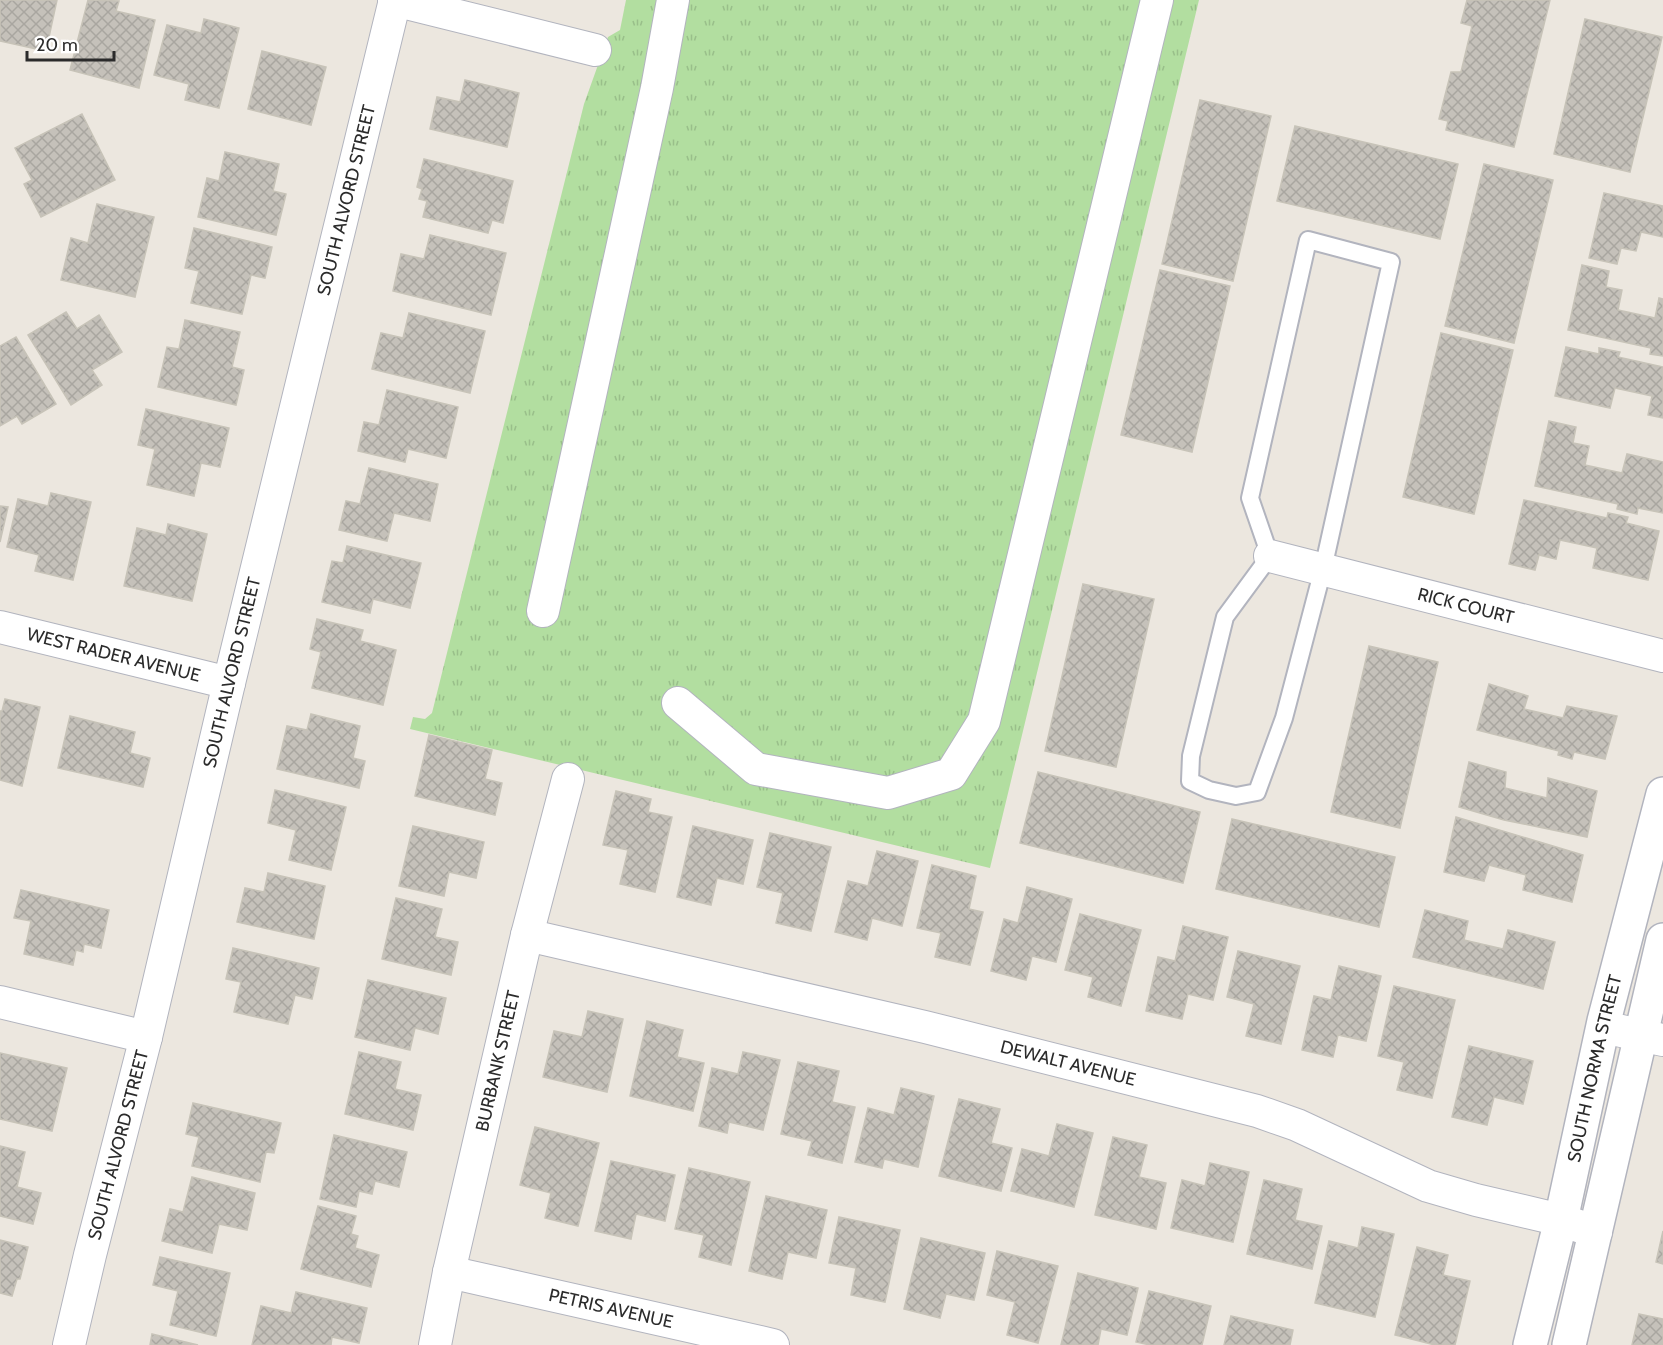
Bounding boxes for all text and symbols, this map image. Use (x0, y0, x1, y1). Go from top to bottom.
scale bar (27, 24, 114, 62)
text: 20 m (36, 34, 78, 56)
street label: SOUTH ALVORD STREET (313, 102, 380, 298)
street label: SOUTH ALVORD STREET (198, 575, 265, 770)
street label: RICK COURT (1415, 583, 1517, 629)
street label: WEST RADER AVENUE (25, 623, 203, 687)
street label: SOUTH NORMA STREET (1563, 972, 1627, 1164)
street label: BURBANK STREET (471, 988, 525, 1134)
street label: DEWALT AVENUE (998, 1035, 1138, 1091)
street label: SOUTH ALVORD STREET (83, 1047, 153, 1242)
street label: PETRIS AVENUE (547, 1284, 675, 1333)

